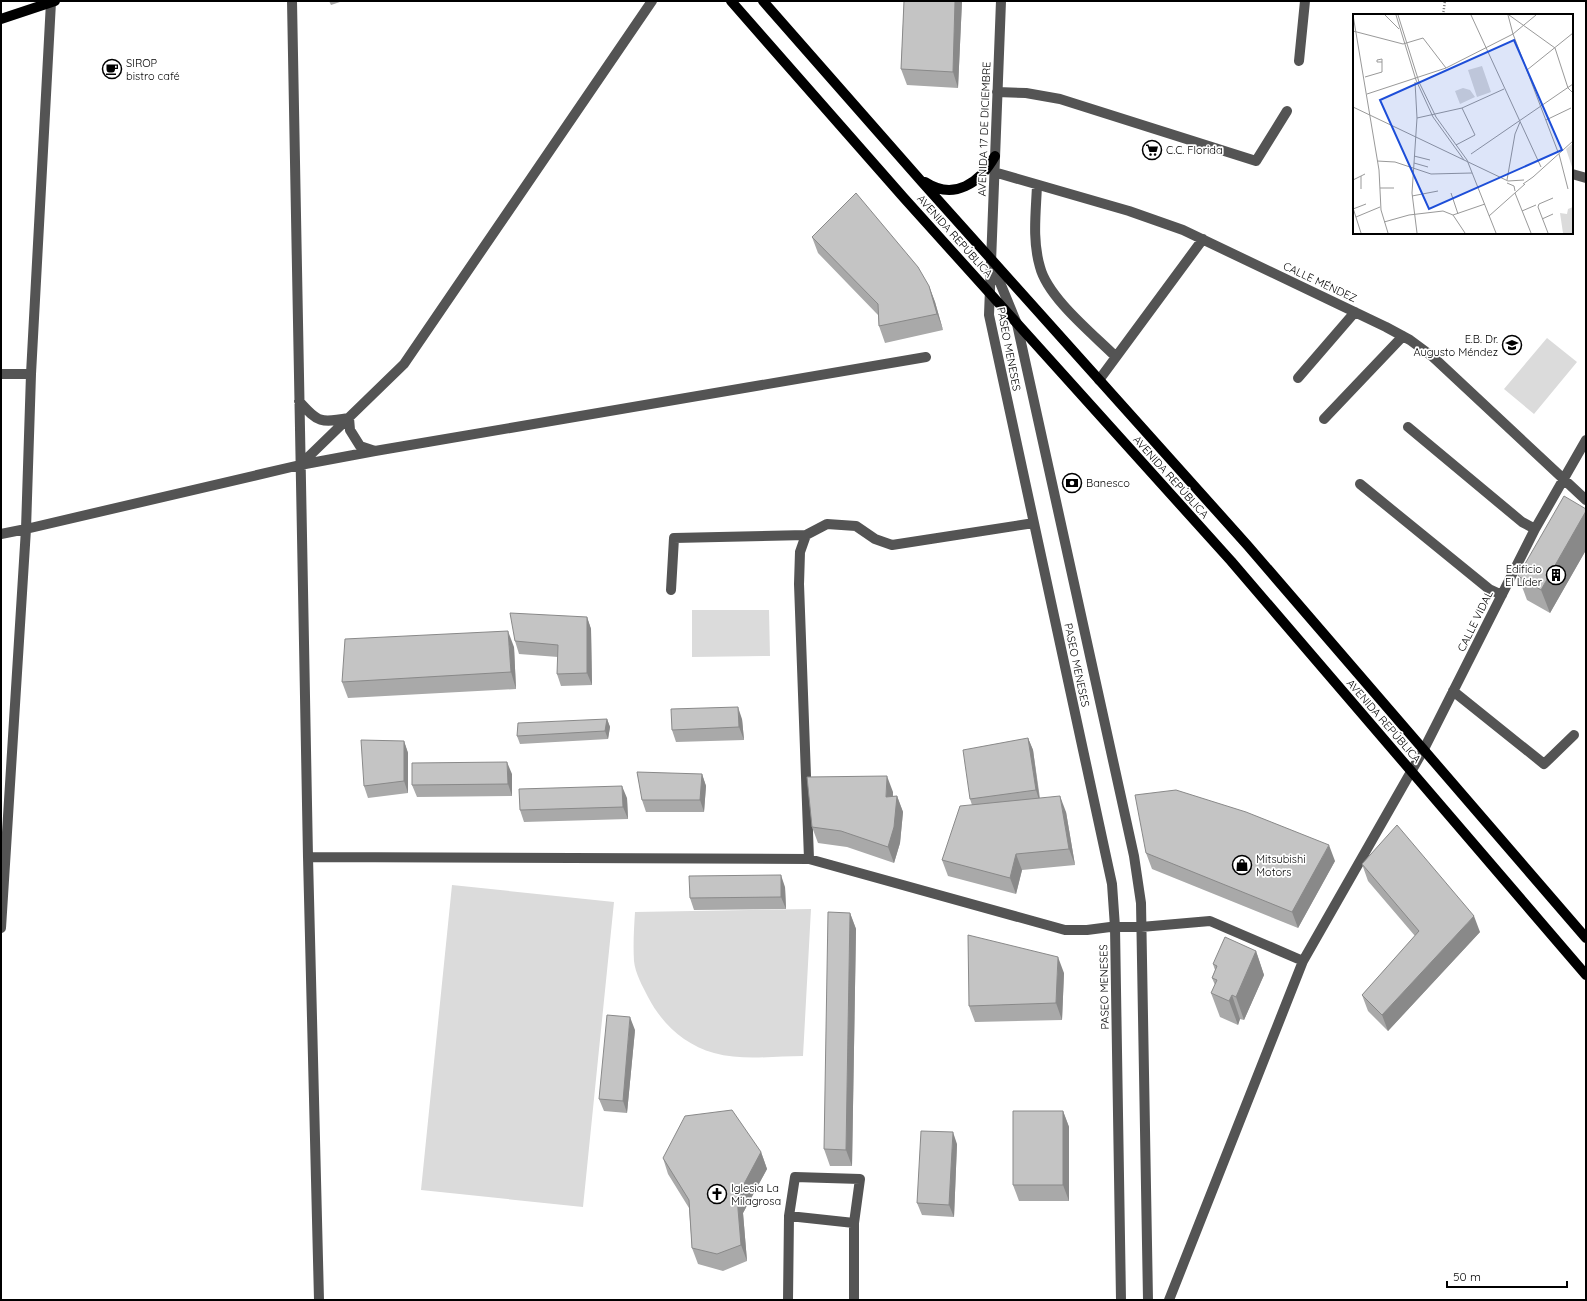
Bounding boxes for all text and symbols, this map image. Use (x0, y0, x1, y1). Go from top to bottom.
inset map (1353, 14, 1573, 234)
place label: SIROP bistro café (126, 56, 180, 83)
cafe icon: SIROP bistro café (101, 58, 123, 80)
street label: AVENIDA 17 DE DICIEMBRE (975, 61, 993, 197)
supermarket icon: C.C. Florida (1141, 139, 1163, 161)
place label: C.C. Florida (1166, 143, 1223, 157)
street label: AVENIDA REPÚBLICA (914, 192, 996, 280)
street label: CALLE MÉNDEZ (1281, 259, 1359, 305)
street label: PASEO MENESES (994, 306, 1024, 392)
place label: E.B. Dr. Augusto Méndez (1414, 332, 1498, 359)
school or university icon: E.B. Dr. Augusto Méndez (1501, 334, 1523, 356)
street label: AVENIDA REPÚBLICA (1130, 433, 1212, 521)
bank icon: Banesco (1061, 472, 1083, 494)
place label: Banesco (1086, 476, 1130, 490)
place label: Edificio El Líder (1505, 562, 1543, 589)
building icon: Edificio El Líder (1545, 564, 1567, 586)
street label: CALLE VIDAL (1454, 588, 1496, 654)
street label: PASEO MENESES (1061, 622, 1093, 708)
street label: AVENIDA REPÚBLICA (1344, 676, 1424, 766)
place label: Mitsubishi Motors (1256, 852, 1306, 879)
shop icon: Mitsubishi Motors (1231, 854, 1253, 876)
street label: PASEO MENESES (1096, 944, 1112, 1030)
place label: Iglesia La Milagrosa (731, 1181, 781, 1208)
church icon: Iglesia La Milagrosa (706, 1183, 728, 1205)
scale bar (1447, 1263, 1567, 1289)
text: 50 m (1453, 1269, 1481, 1284)

